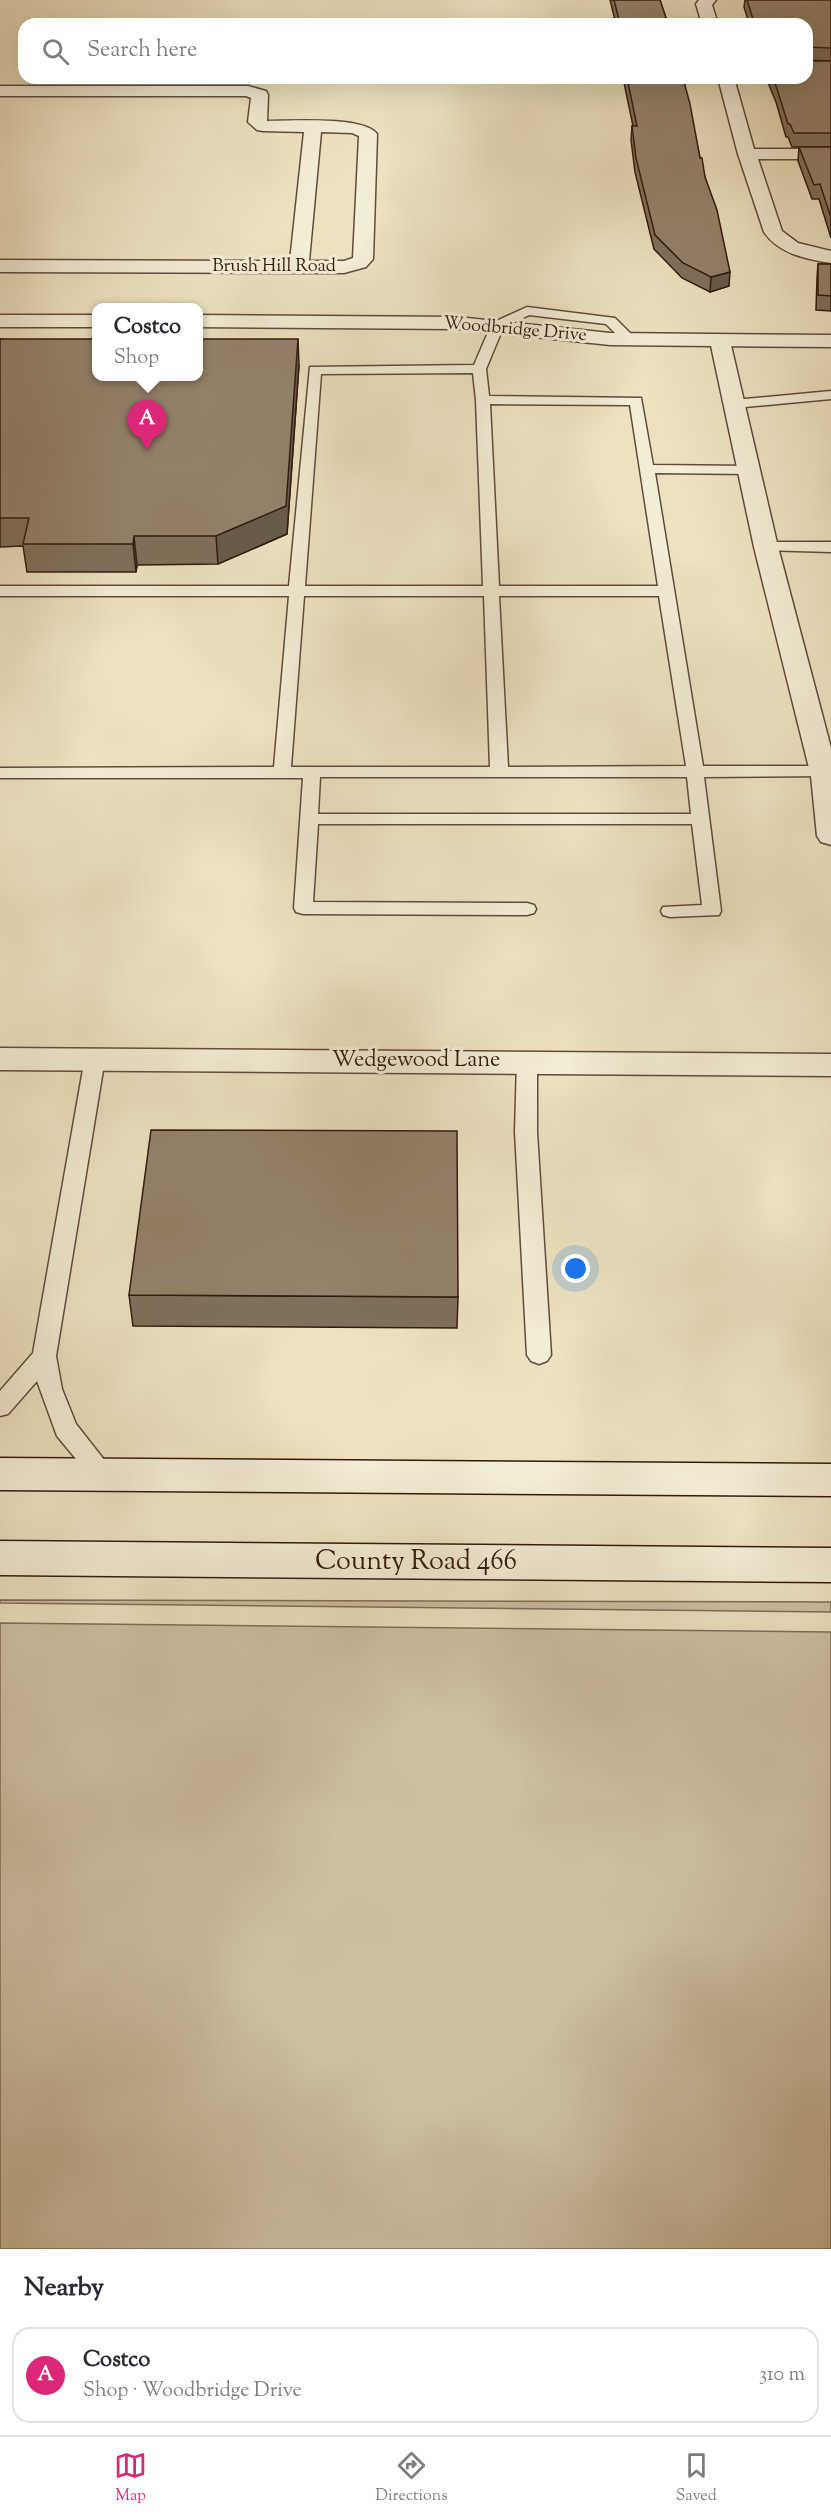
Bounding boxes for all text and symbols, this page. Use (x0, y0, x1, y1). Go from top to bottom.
search box (18, 18, 813, 84)
icon: search (39, 35, 72, 68)
text: Search here (87, 35, 197, 67)
street label: Brush Hill Road (212, 254, 336, 280)
popup (92, 303, 203, 381)
street label: Woodbridge Drive (442, 311, 588, 349)
text: Costco (114, 312, 181, 344)
text: Shop (114, 344, 159, 373)
pin: A (128, 400, 166, 450)
street label: Wedgewood Lane (332, 1045, 500, 1077)
your location (561, 1254, 590, 1283)
street label: County Road 466 (315, 1543, 517, 1582)
text: Nearby (24, 2270, 104, 2307)
text: Costco (83, 2345, 150, 2377)
text: A (37, 2361, 54, 2390)
text: 310 m (759, 2361, 805, 2390)
text: Shop · Woodbridge Drive (83, 2377, 302, 2406)
tab: Map (114, 2449, 147, 2508)
tab: Directions (375, 2449, 448, 2508)
tab: Saved (676, 2449, 717, 2508)

